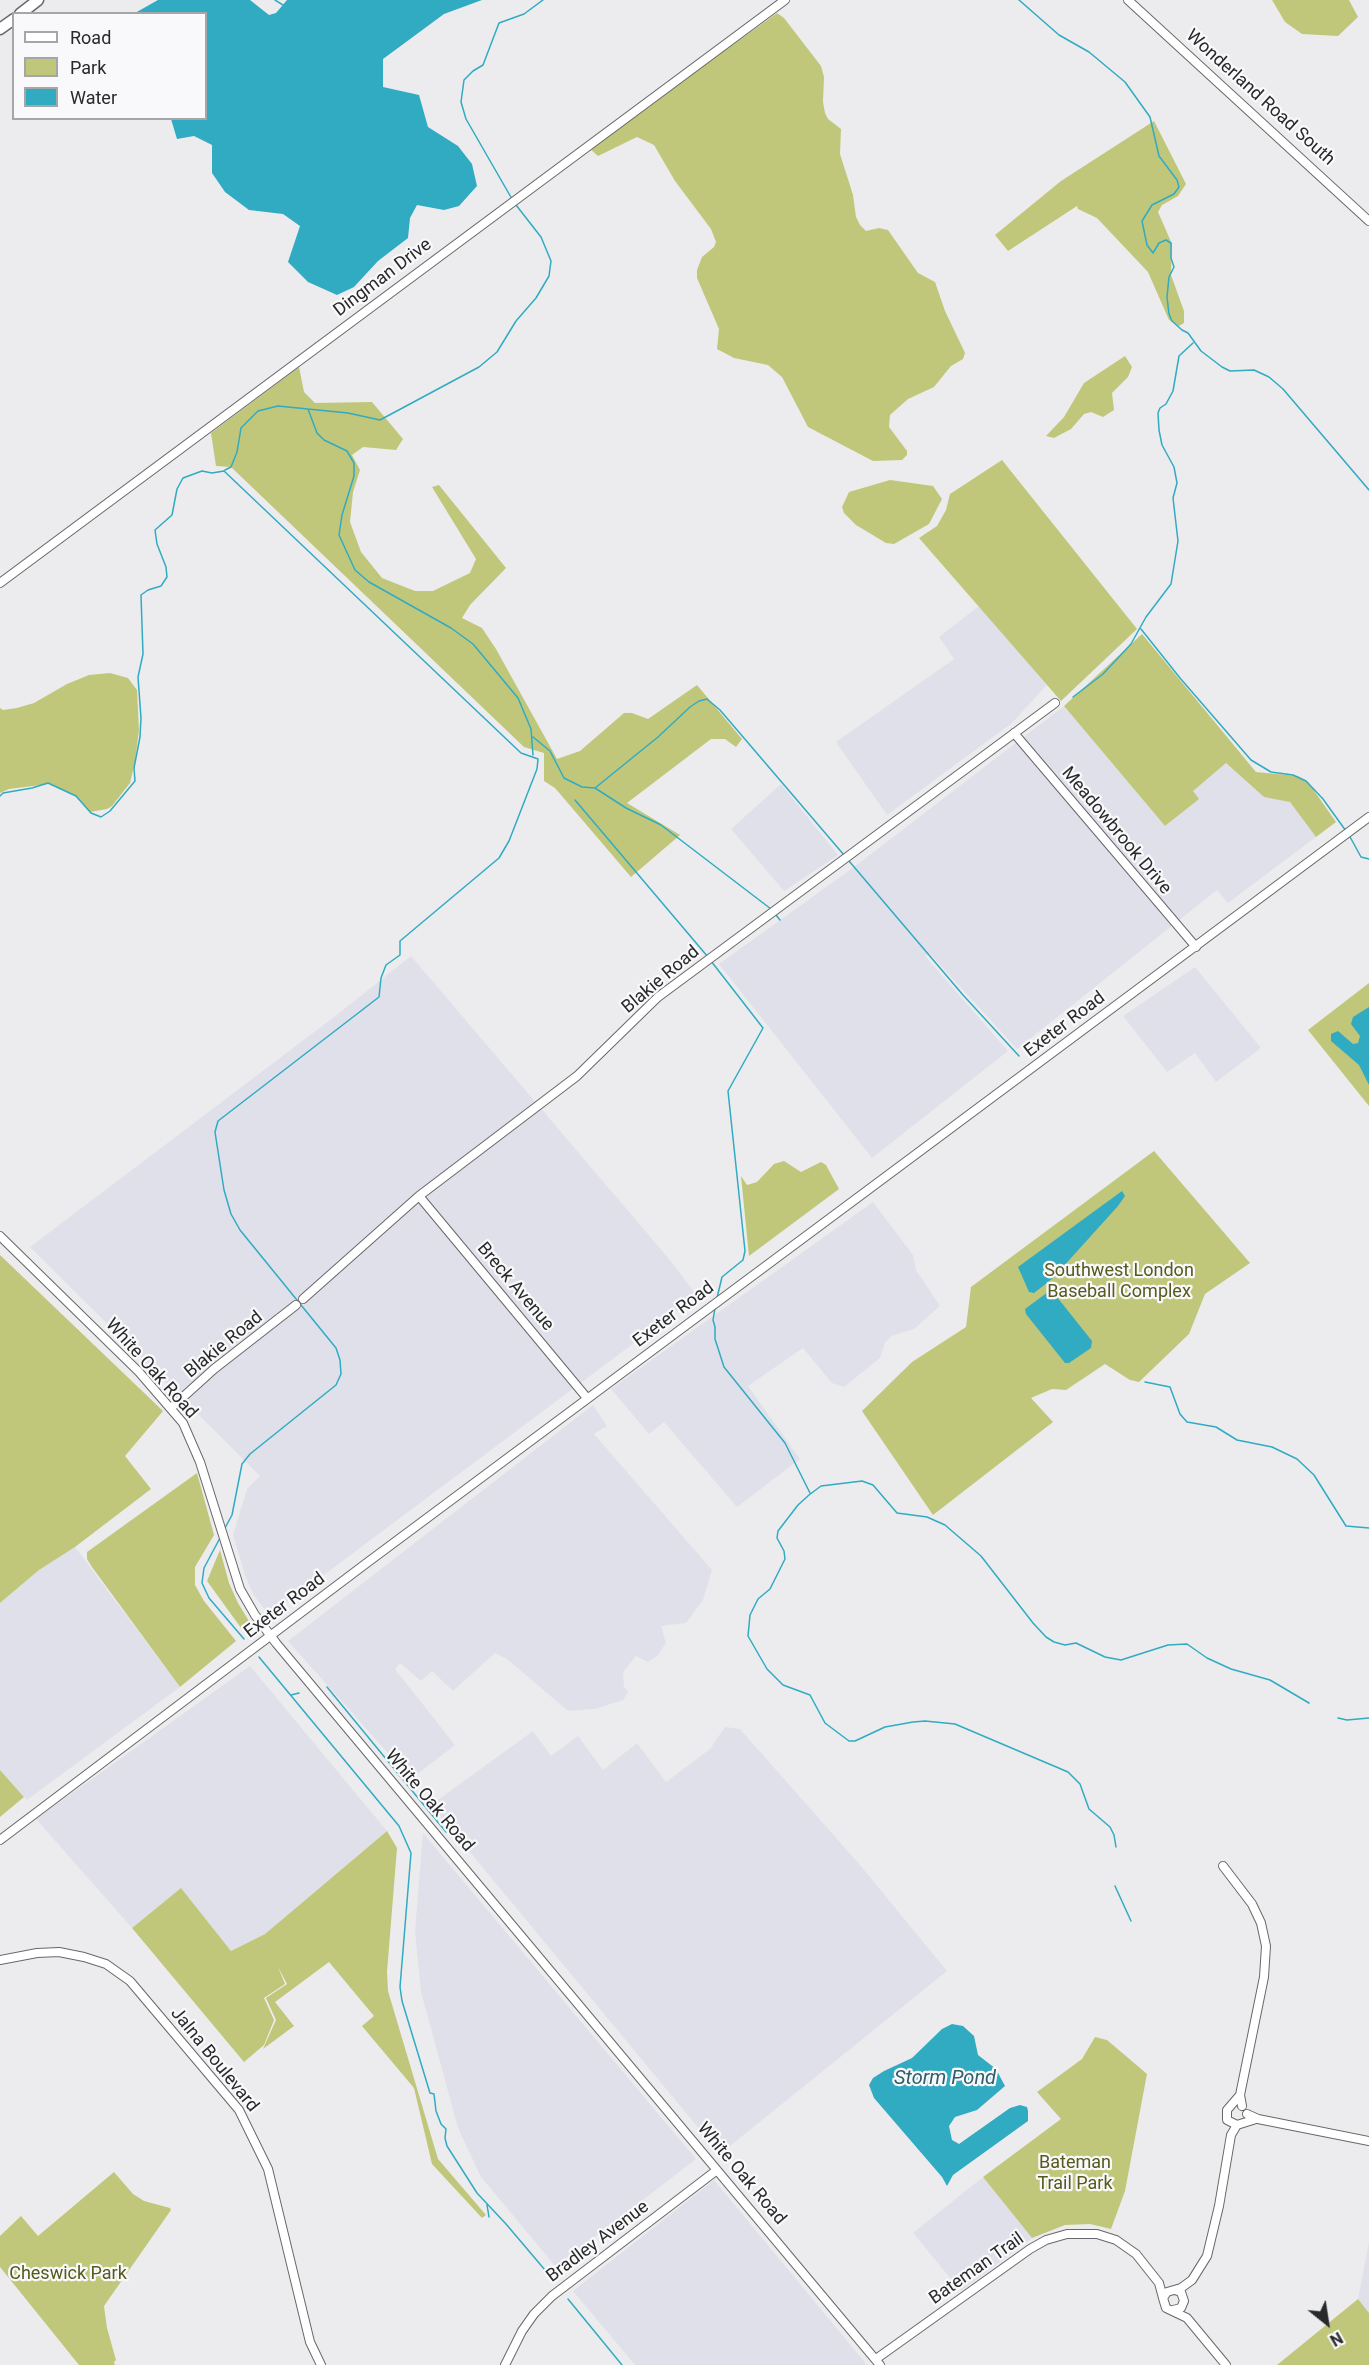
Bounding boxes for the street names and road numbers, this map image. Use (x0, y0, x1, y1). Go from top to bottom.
street label: Wonderland Road South (1181, 25, 1339, 171)
street label: Dingman Drive (330, 234, 436, 322)
street label: Meadowbrook Drive (1056, 763, 1176, 899)
street label: Blakie Road (618, 941, 704, 1019)
street label: Exeter Road (1020, 988, 1110, 1062)
street label: Breck Avenue (472, 1238, 558, 1336)
street label: Exeter Road (629, 1278, 719, 1352)
street label: Blakie Road (181, 1307, 267, 1383)
street label: White Oak Road (100, 1315, 202, 1423)
street label: Exeter Road (240, 1569, 330, 1643)
street label: White Oak Road (380, 1745, 478, 1857)
street label: Jalna Boulevard (165, 2003, 263, 2117)
street label: White Oak Road (692, 2118, 790, 2230)
street label: Bradley Avenue (543, 2196, 653, 2288)
street label: Bateman Trail (925, 2228, 1029, 2310)

